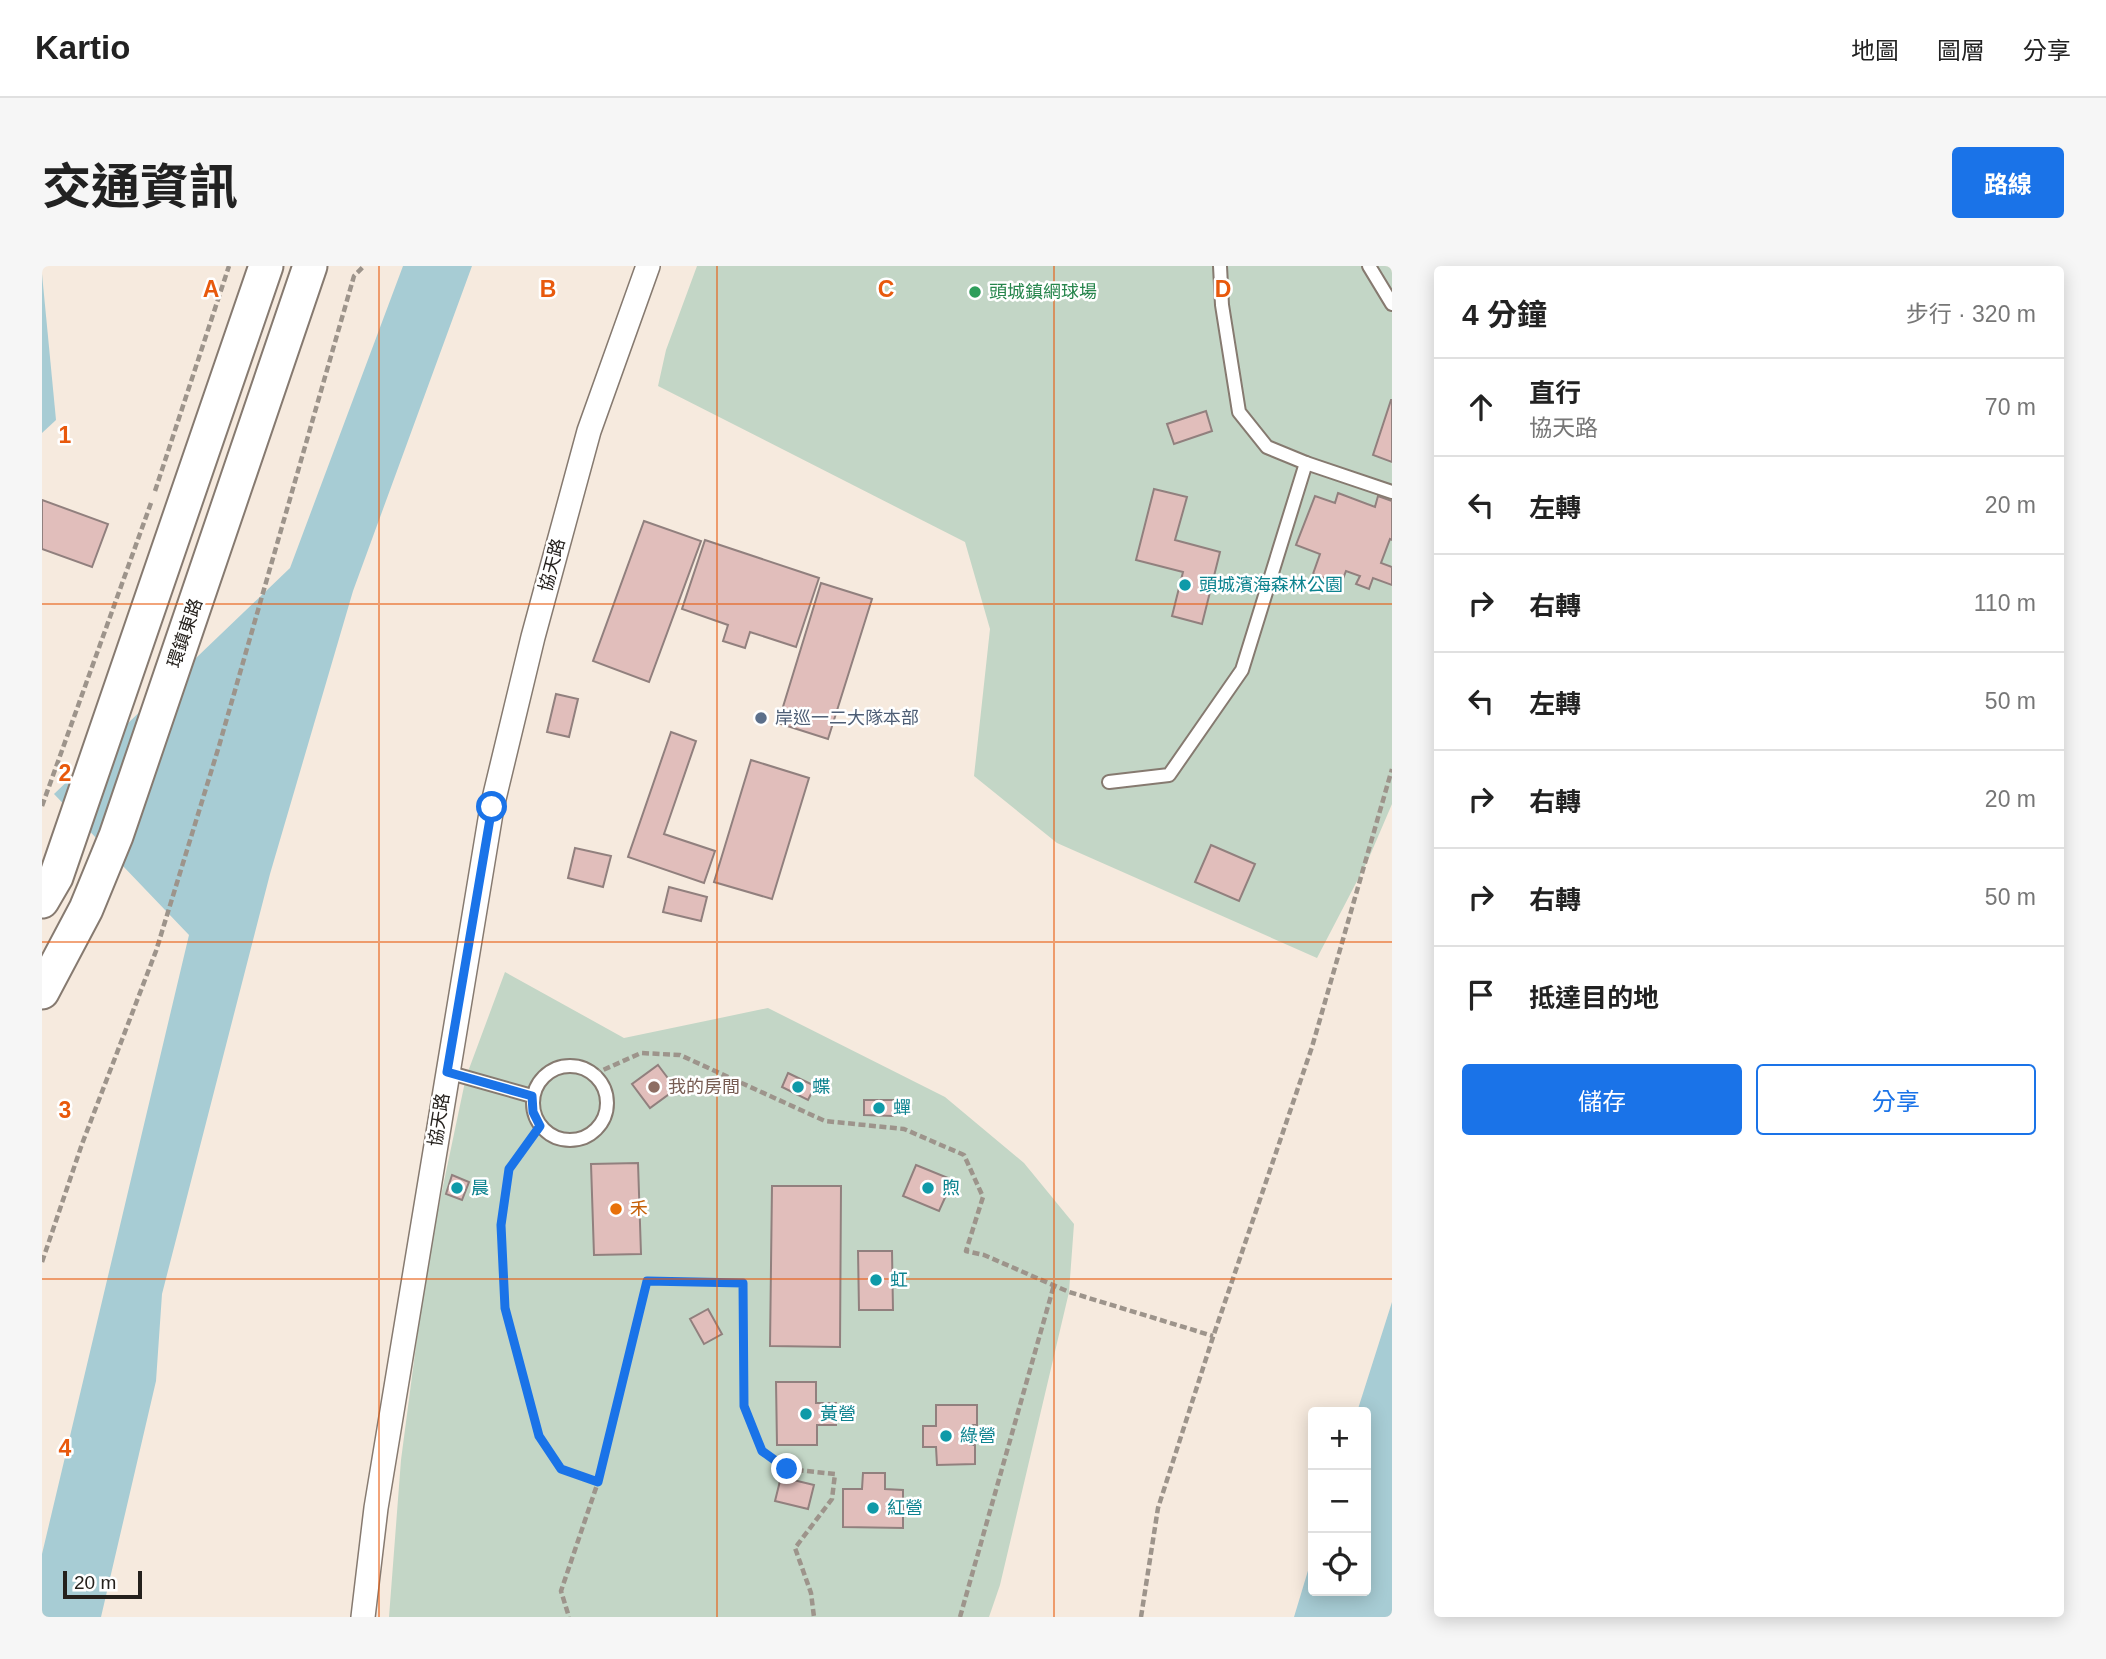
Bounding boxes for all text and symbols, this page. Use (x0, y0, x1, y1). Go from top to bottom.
text: Kartio (35, 29, 130, 66)
text: 地圖 (1851, 37, 1899, 64)
text: 圖層 (1937, 37, 1985, 64)
text: 分享 (2023, 37, 2071, 64)
button: 路線 (1952, 147, 2064, 218)
text: 交通資訊 (42, 160, 238, 214)
text: A (203, 276, 219, 302)
text: B (540, 276, 556, 302)
text: C (878, 276, 894, 302)
text: D (1215, 276, 1231, 302)
place label: 頭城鎮網球場 (989, 282, 1097, 302)
marker: 頭城鎮網球場 (967, 284, 983, 300)
text: 4 分鐘 (1462, 298, 1547, 331)
text: 步行 · 320 m (1906, 301, 2036, 327)
text: 直行 (1529, 378, 1581, 408)
icon: ahead (1462, 388, 1500, 426)
text: 70 m (1985, 394, 2036, 420)
text: 協天路 (1529, 415, 1598, 441)
text: 1 (59, 422, 72, 448)
icon: left (1462, 486, 1500, 524)
text: 20 m (1985, 492, 2036, 518)
text: 左轉 (1529, 493, 1581, 523)
street label: 協天路 (535, 536, 569, 594)
place label: 頭城濱海森林公園 (1199, 575, 1343, 595)
marker: 頭城濱海森林公園 (1177, 577, 1193, 593)
icon: right (1462, 584, 1500, 622)
text: 110 m (1974, 590, 2036, 616)
text: 右轉 (1529, 591, 1581, 621)
street label: 環鎮東路 (164, 596, 206, 670)
icon: left (1462, 682, 1500, 720)
text: 50 m (1985, 688, 2036, 714)
text: 左轉 (1529, 689, 1581, 719)
place label: 岸巡一二大隊本部 (775, 708, 919, 728)
marker: 岸巡一二大隊本部 (753, 710, 769, 726)
text: 2 (59, 760, 71, 786)
icon: right (1462, 780, 1500, 818)
text: 20 m (1985, 786, 2036, 812)
text: 右轉 (1529, 787, 1581, 817)
route start (476, 791, 507, 822)
icon: right (1462, 878, 1500, 916)
text: 50 m (1985, 884, 2036, 910)
text: 右轉 (1529, 885, 1581, 915)
icon: arrive (1462, 976, 1500, 1014)
text: 抵達目的地 (1529, 983, 1659, 1013)
button: 儲存 (1462, 1064, 1742, 1135)
button: 分享 (1756, 1064, 2036, 1135)
place label: 我的房間 (668, 1077, 740, 1097)
place label: 蝶 (812, 1077, 830, 1097)
marker: 我的房間 (646, 1079, 662, 1095)
marker: 蝶 (790, 1079, 806, 1095)
street label: 協天路 (425, 1092, 453, 1148)
text: 3 (59, 1097, 71, 1123)
place label: 蟬 (893, 1098, 911, 1118)
marker: 蟬 (871, 1100, 887, 1116)
place label: 晨 (471, 1178, 489, 1198)
place label: 煦 (942, 1178, 960, 1198)
marker: 晨 (449, 1180, 465, 1196)
marker: 煦 (920, 1180, 936, 1196)
place label: 禾 (630, 1199, 648, 1219)
marker: 禾 (608, 1201, 624, 1217)
place label: 虹 (890, 1270, 908, 1290)
marker: 虹 (868, 1272, 884, 1288)
place label: 黃營 (820, 1404, 856, 1424)
marker: 黃營 (798, 1406, 814, 1422)
map controls (1308, 1407, 1371, 1596)
button: + (1308, 1407, 1371, 1470)
place label: 綠營 (960, 1426, 996, 1446)
marker: 綠營 (938, 1428, 954, 1444)
text: 4 (59, 1435, 72, 1461)
route end (771, 1453, 802, 1484)
button: − (1308, 1470, 1371, 1533)
place label: 紅營 (887, 1498, 923, 1518)
marker: 紅營 (865, 1500, 881, 1516)
button: locate (1308, 1533, 1371, 1596)
scale bar (63, 1568, 142, 1600)
text: 20 m (74, 1572, 116, 1593)

